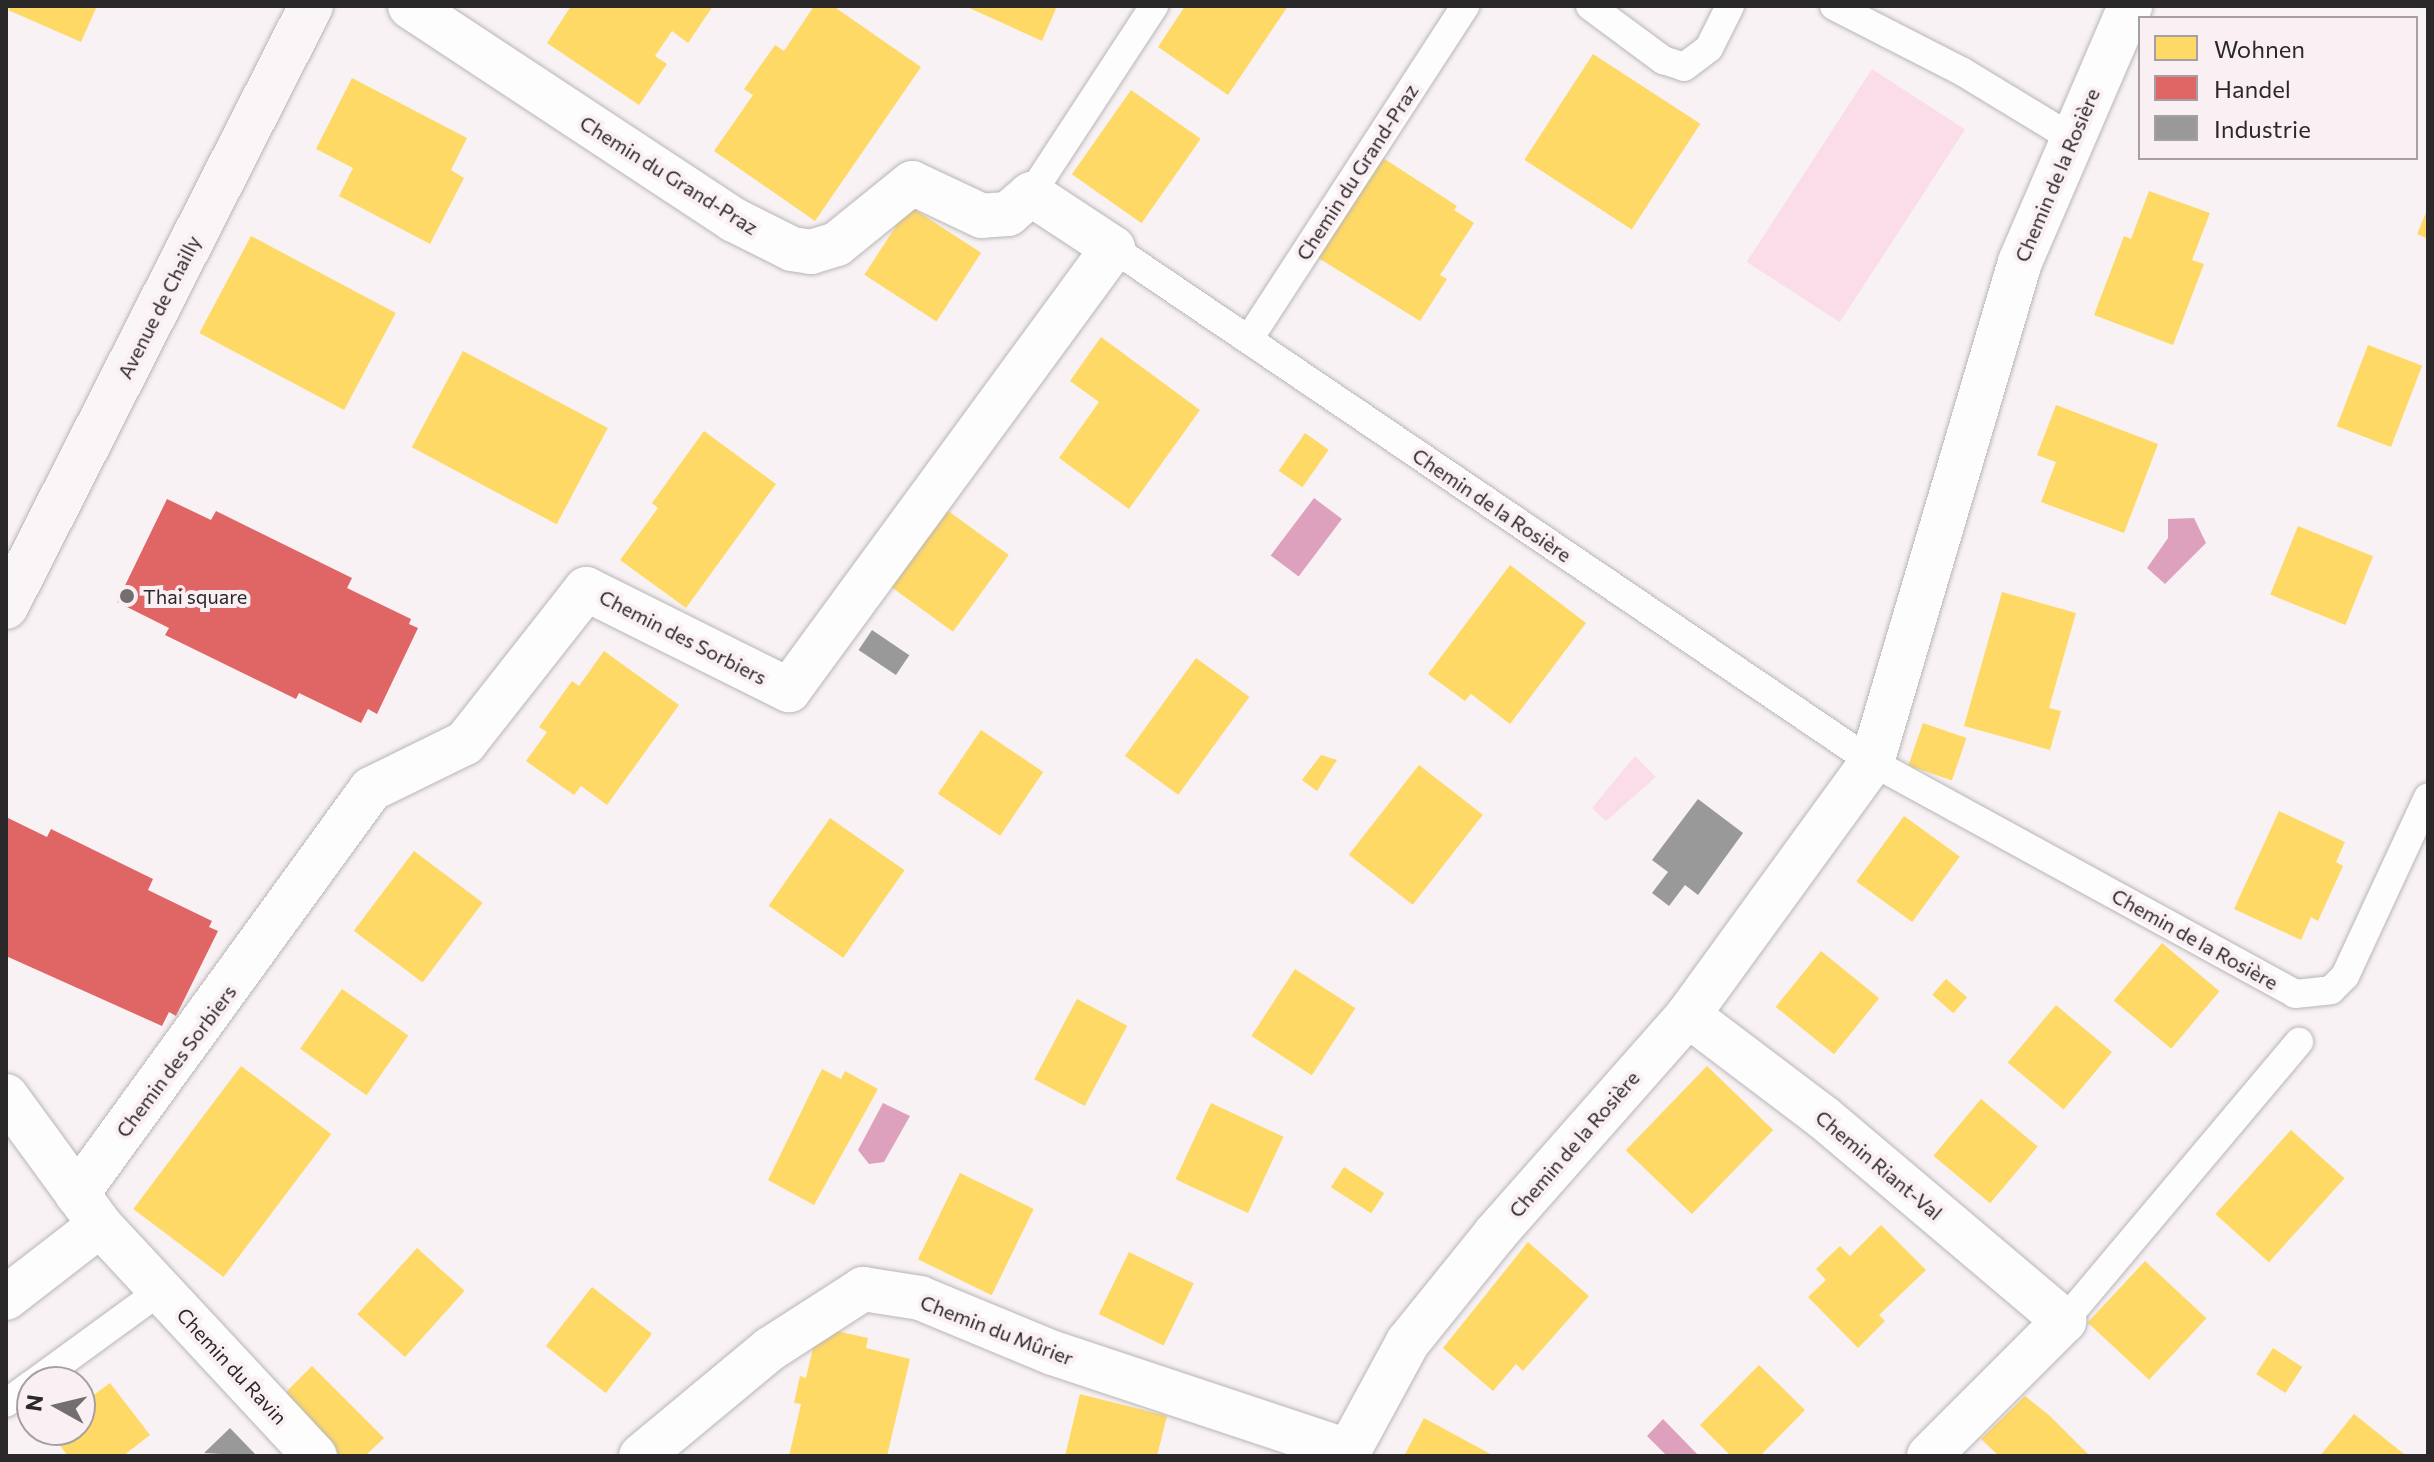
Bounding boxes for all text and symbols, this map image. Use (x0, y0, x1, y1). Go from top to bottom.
legend (2138, 16, 2418, 160)
text: Wohnen (2214, 34, 2305, 63)
text: Handel (2214, 74, 2291, 103)
street label: Chemin du Grand-Praz (1291, 79, 1423, 265)
street label: Chemin de la Rosière (2010, 85, 2104, 265)
street label: Chemin du Grand-Praz (576, 110, 762, 240)
text: Industrie (2214, 114, 2311, 143)
street label: Avenue de Chailly (113, 231, 205, 383)
street label: Chemin de la Rosière (1408, 443, 1576, 567)
place label: Thai square (143, 584, 247, 608)
street label: Chemin des Sorbiers (595, 584, 771, 690)
marker: Thai square (118, 587, 136, 605)
street label: Chemin de la Rosière (2108, 883, 2282, 995)
street label: Chemin des Sorbiers (111, 980, 241, 1142)
street label: Chemin de la Rosière (1504, 1066, 1644, 1222)
street label: Chemin Riant-Val (1811, 1105, 1947, 1225)
street label: Chemin du Mûrier (917, 1290, 1077, 1370)
street label: Chemin du Ravin (172, 1303, 292, 1429)
north arrow (16, 1366, 96, 1446)
text: N (19, 1393, 48, 1413)

